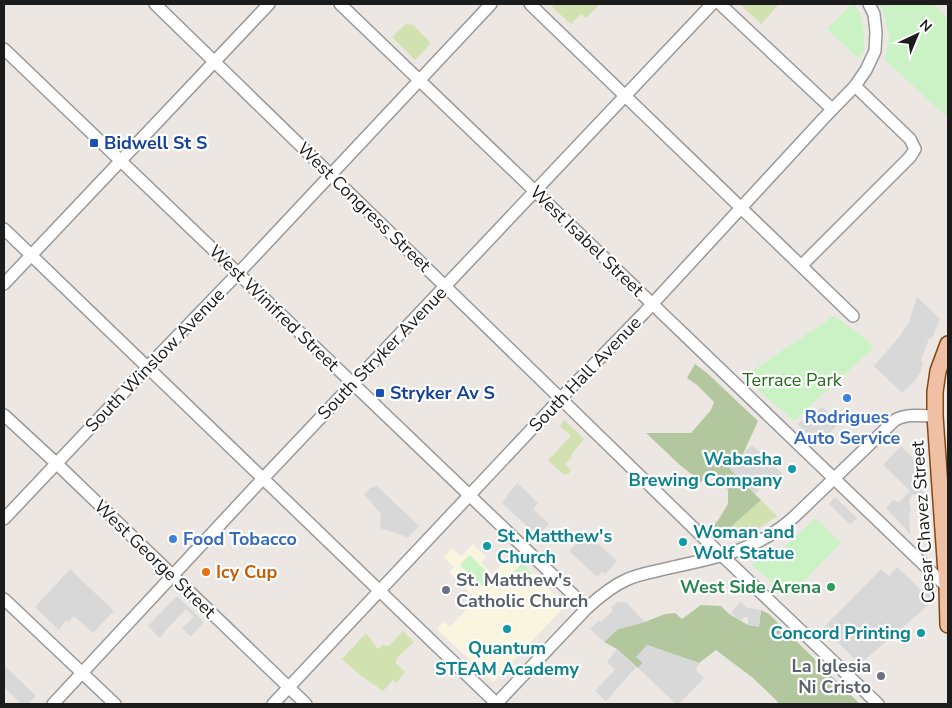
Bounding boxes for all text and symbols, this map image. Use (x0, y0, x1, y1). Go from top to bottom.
north arrow (892, 10, 942, 60)
text: N (915, 16, 936, 36)
place label: Bidwell St S (104, 131, 207, 155)
marker: Bidwell St S (88, 137, 100, 149)
street label: West Congress Street (292, 137, 437, 278)
street label: West Isabel Street (525, 180, 650, 302)
street label: West Winifred Street (204, 240, 345, 377)
street label: South Stryker Avenue (312, 281, 452, 425)
street label: South Winslow Avenue (80, 283, 230, 437)
street label: South Hall Avenue (524, 311, 646, 437)
park label: Terrace Park (742, 368, 843, 392)
place label: Stryker Av S (390, 381, 495, 405)
marker: Stryker Av S (374, 387, 386, 399)
marker: Rodrigues Auto Service (841, 392, 853, 404)
place label: Rodrigues Auto Service (794, 405, 901, 450)
street label: Cesar Chavez Street (905, 439, 941, 604)
place label: Wabasha Brewing Company (629, 447, 783, 492)
marker: Wabasha Brewing Company (786, 463, 798, 475)
street label: West George Street (89, 495, 222, 624)
place label: Woman and Wolf Statue (693, 520, 795, 565)
place label: St. Matthew's Church (497, 524, 612, 569)
place label: Food Tobacco (183, 527, 297, 551)
marker: Food Tobacco (167, 533, 179, 545)
marker: Woman and Wolf Statue (677, 536, 689, 548)
marker: St. Matthew's Church (481, 540, 493, 552)
place label: Icy Cup (216, 560, 277, 584)
marker: Icy Cup (200, 566, 212, 578)
place label: St. Matthew's Catholic Church (456, 568, 588, 613)
place label: West Side Arena (680, 575, 821, 599)
marker: West Side Arena (825, 581, 837, 593)
marker: St. Matthew's Catholic Church (440, 584, 452, 596)
place label: Concord Printing (771, 621, 911, 645)
marker: Quantum STEAM Academy (501, 623, 513, 635)
marker: Concord Printing (915, 627, 927, 639)
place label: Quantum STEAM Academy (435, 636, 580, 681)
place label: La Iglesia Ni Cristo (792, 654, 871, 699)
marker: La Iglesia Ni Cristo (875, 670, 887, 682)

